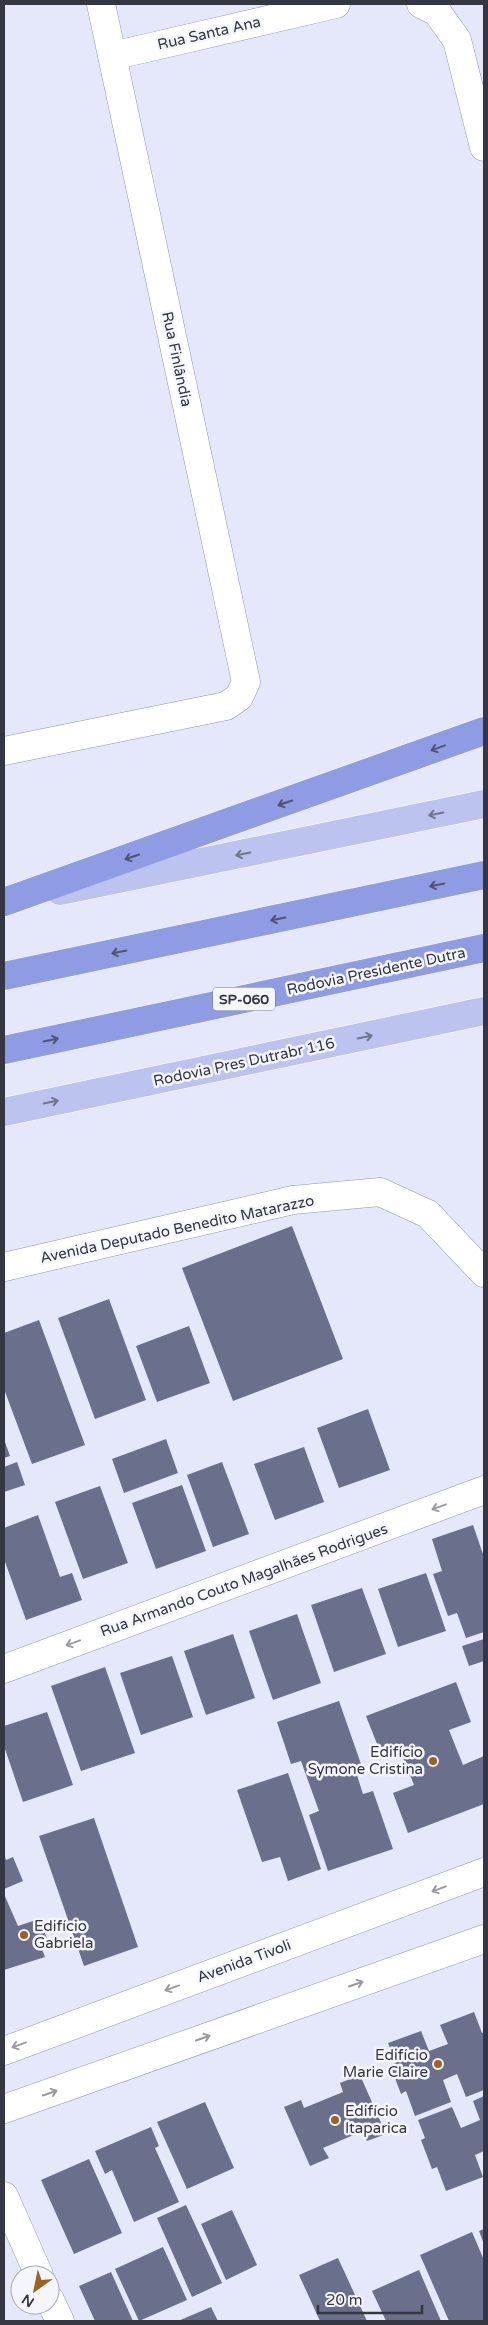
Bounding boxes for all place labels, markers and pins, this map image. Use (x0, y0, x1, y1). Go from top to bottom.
place label: Edifício Symone Cristina (308, 1743, 423, 1778)
marker: Edifício Symone Cristina (427, 1755, 439, 1767)
place label: Edifício Gabriela (34, 1917, 93, 1952)
marker: Edifício Gabriela (18, 1929, 30, 1941)
place label: Edifício Marie Claire (343, 2046, 428, 2081)
marker: Edifício Marie Claire (432, 2058, 444, 2070)
place label: Edifício Itaparica (345, 2102, 407, 2137)
marker: Edifício Itaparica (329, 2114, 341, 2126)

